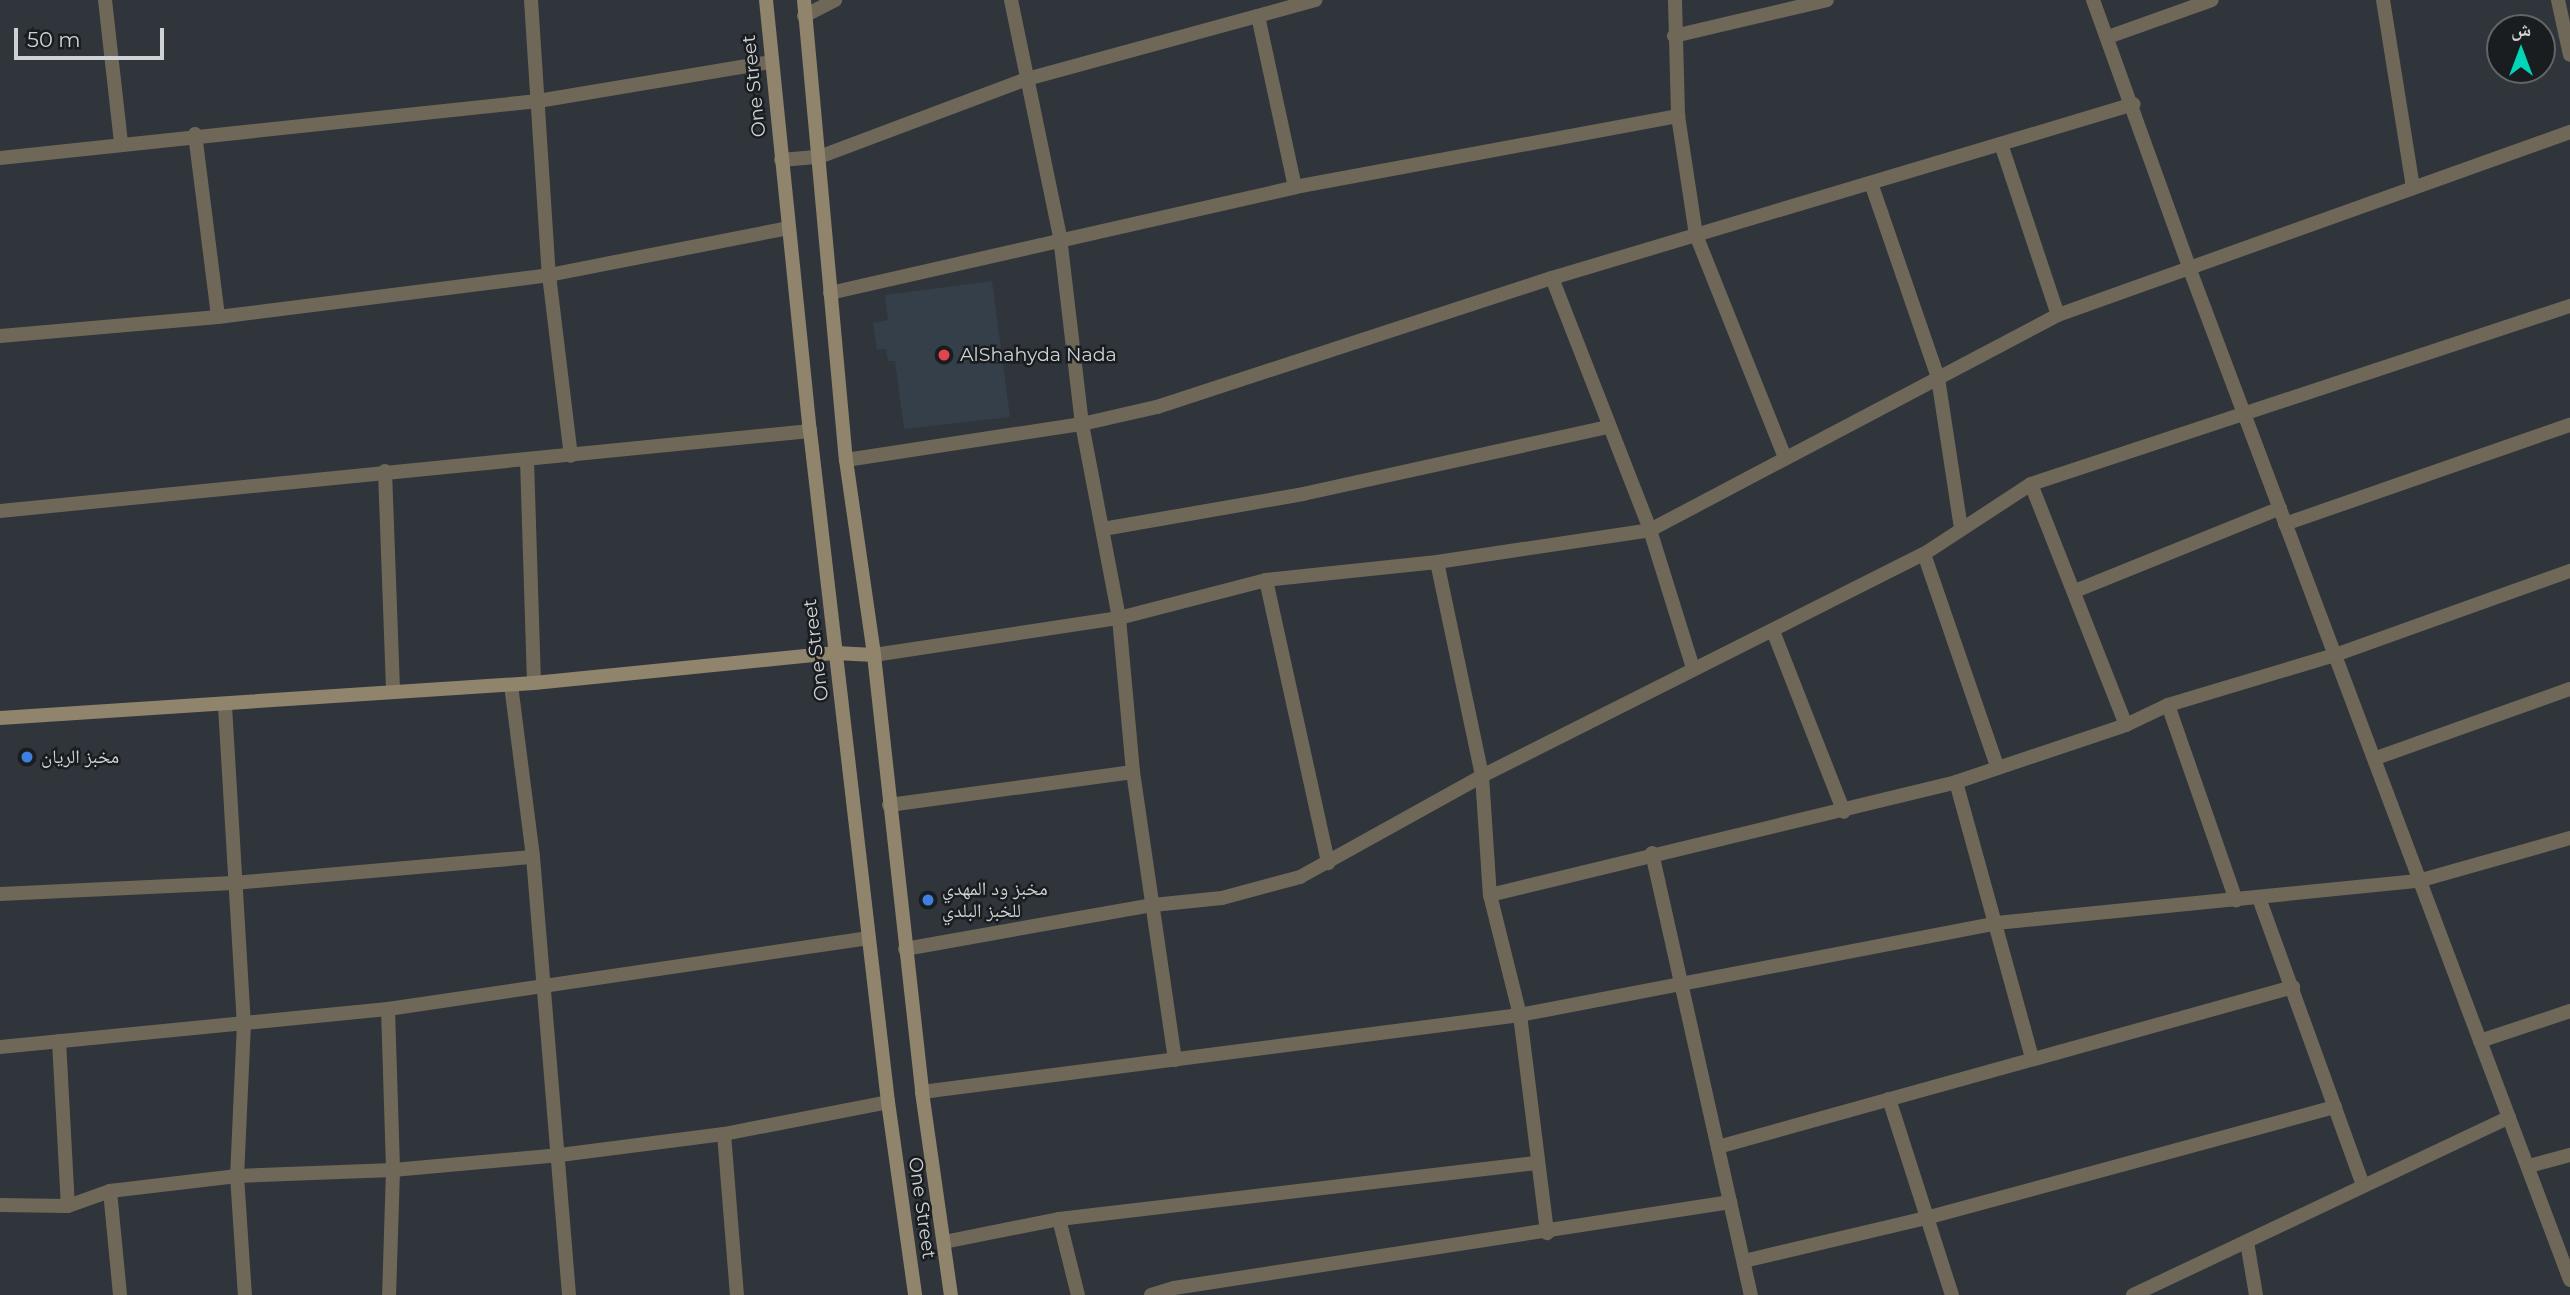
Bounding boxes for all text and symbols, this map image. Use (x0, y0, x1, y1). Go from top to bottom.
scale bar (18, 14, 168, 58)
north arrow (2486, 14, 2556, 84)
text: ش (2511, 18, 2531, 41)
text: 50 m (27, 27, 81, 52)
street label: One Street (737, 34, 771, 138)
place label: AlShahyda Nada (960, 344, 1117, 366)
marker: AlShahyda Nada (934, 345, 954, 365)
street label: One Street (798, 598, 834, 702)
place label: مخبز الريان (41, 746, 119, 768)
marker: مخبز الريان (19, 749, 35, 765)
place label: مخبز ود المهدي للخبز البلدي (942, 878, 1048, 922)
marker: مخبز ود المهدي للخبز البلدي (920, 892, 936, 908)
street label: One Street (904, 1156, 940, 1260)

